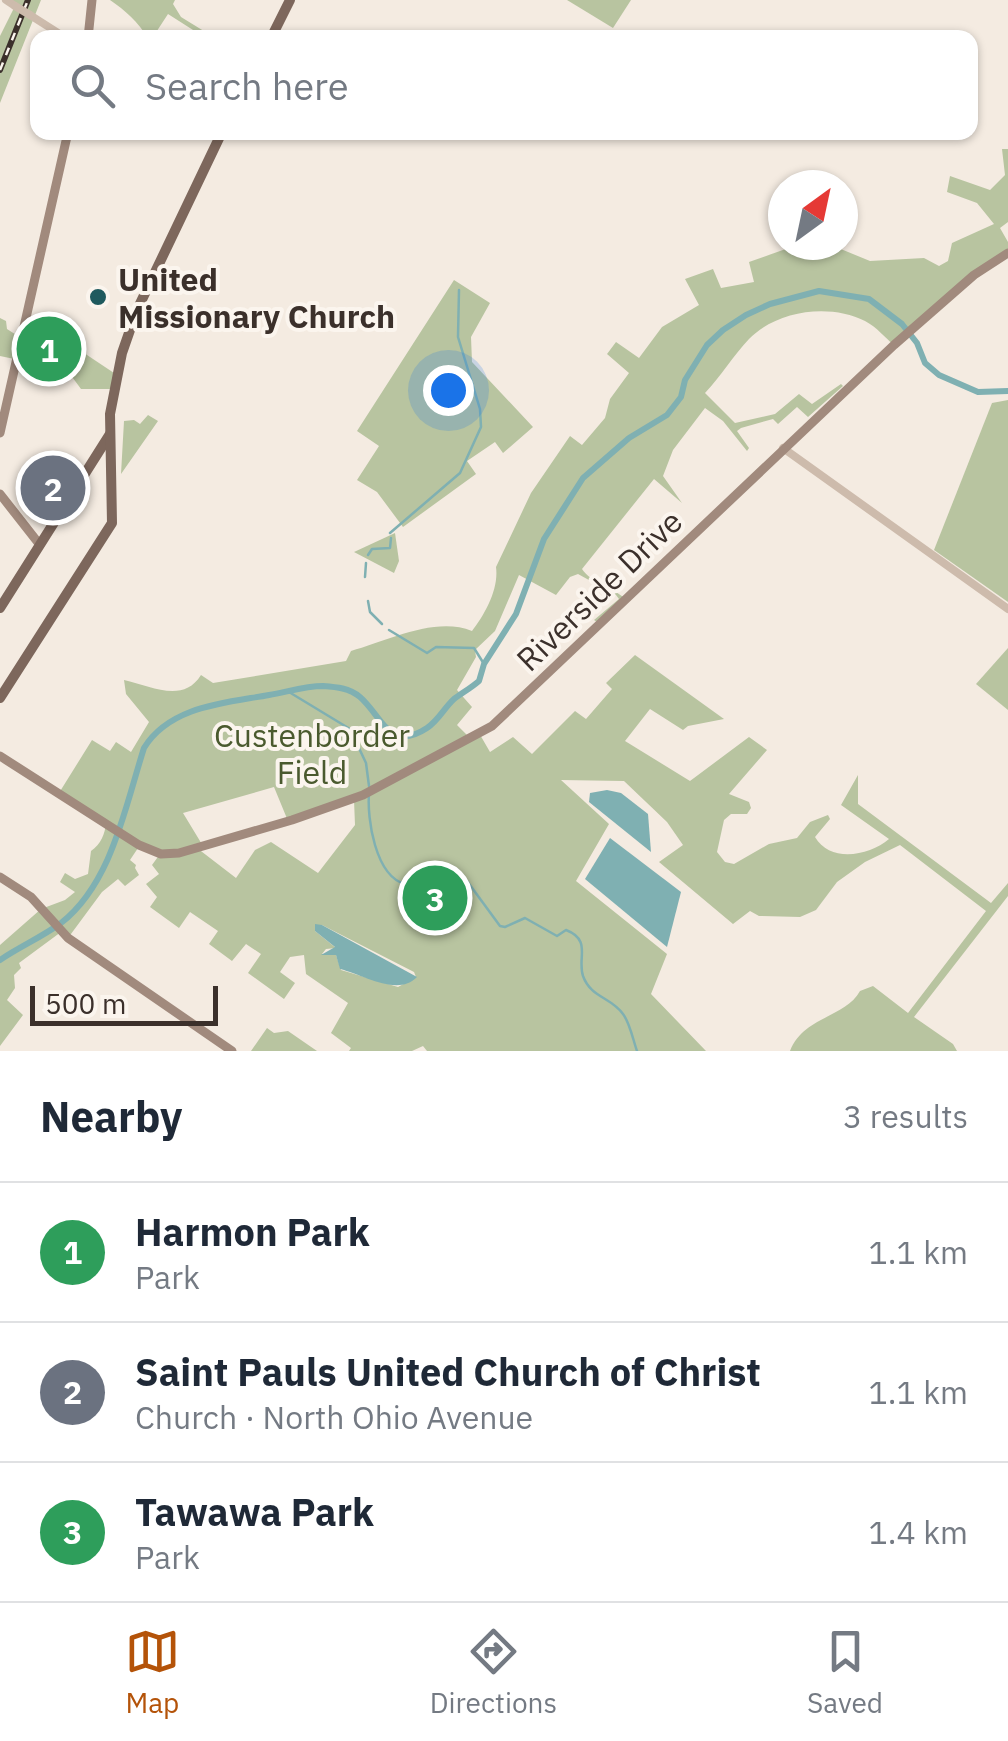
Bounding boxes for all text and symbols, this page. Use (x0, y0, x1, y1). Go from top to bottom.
search box (30, 30, 978, 140)
icon: search (65, 58, 120, 113)
text: Search here (145, 61, 349, 110)
north arrow (768, 170, 858, 260)
place label: United Missionary Church (118, 258, 395, 337)
marker: United Missionary Church (87, 286, 109, 308)
pin: 1 (17, 312, 82, 386)
your location (423, 365, 474, 416)
pin: 2 (20, 450, 86, 526)
street label: Riverside Drive (507, 500, 691, 680)
park label: Custenborder Field (214, 714, 410, 793)
pin: 3 (402, 860, 468, 936)
scale bar (30, 981, 218, 1026)
text: 500 m (45, 985, 126, 1022)
text: Nearby (40, 1089, 182, 1144)
text: 3 results (843, 1095, 968, 1137)
text: Harmon Park (135, 1207, 370, 1256)
text: 1 (63, 1231, 82, 1273)
text: 1.1 km (869, 1231, 968, 1273)
text: Park (135, 1256, 200, 1298)
text: Saint Pauls United Church of Christ (135, 1347, 761, 1396)
text: 2 (63, 1371, 82, 1413)
text: 1.1 km (869, 1371, 968, 1413)
text: Church · North Ohio Avenue (135, 1396, 533, 1438)
text: Tawawa Park (135, 1487, 374, 1536)
text: 3 (63, 1511, 82, 1553)
text: 1.4 km (869, 1511, 968, 1553)
text: Park (135, 1536, 200, 1578)
tab: Map (125, 1624, 180, 1721)
tab: Directions (430, 1624, 557, 1721)
tab: Saved (807, 1624, 883, 1721)

